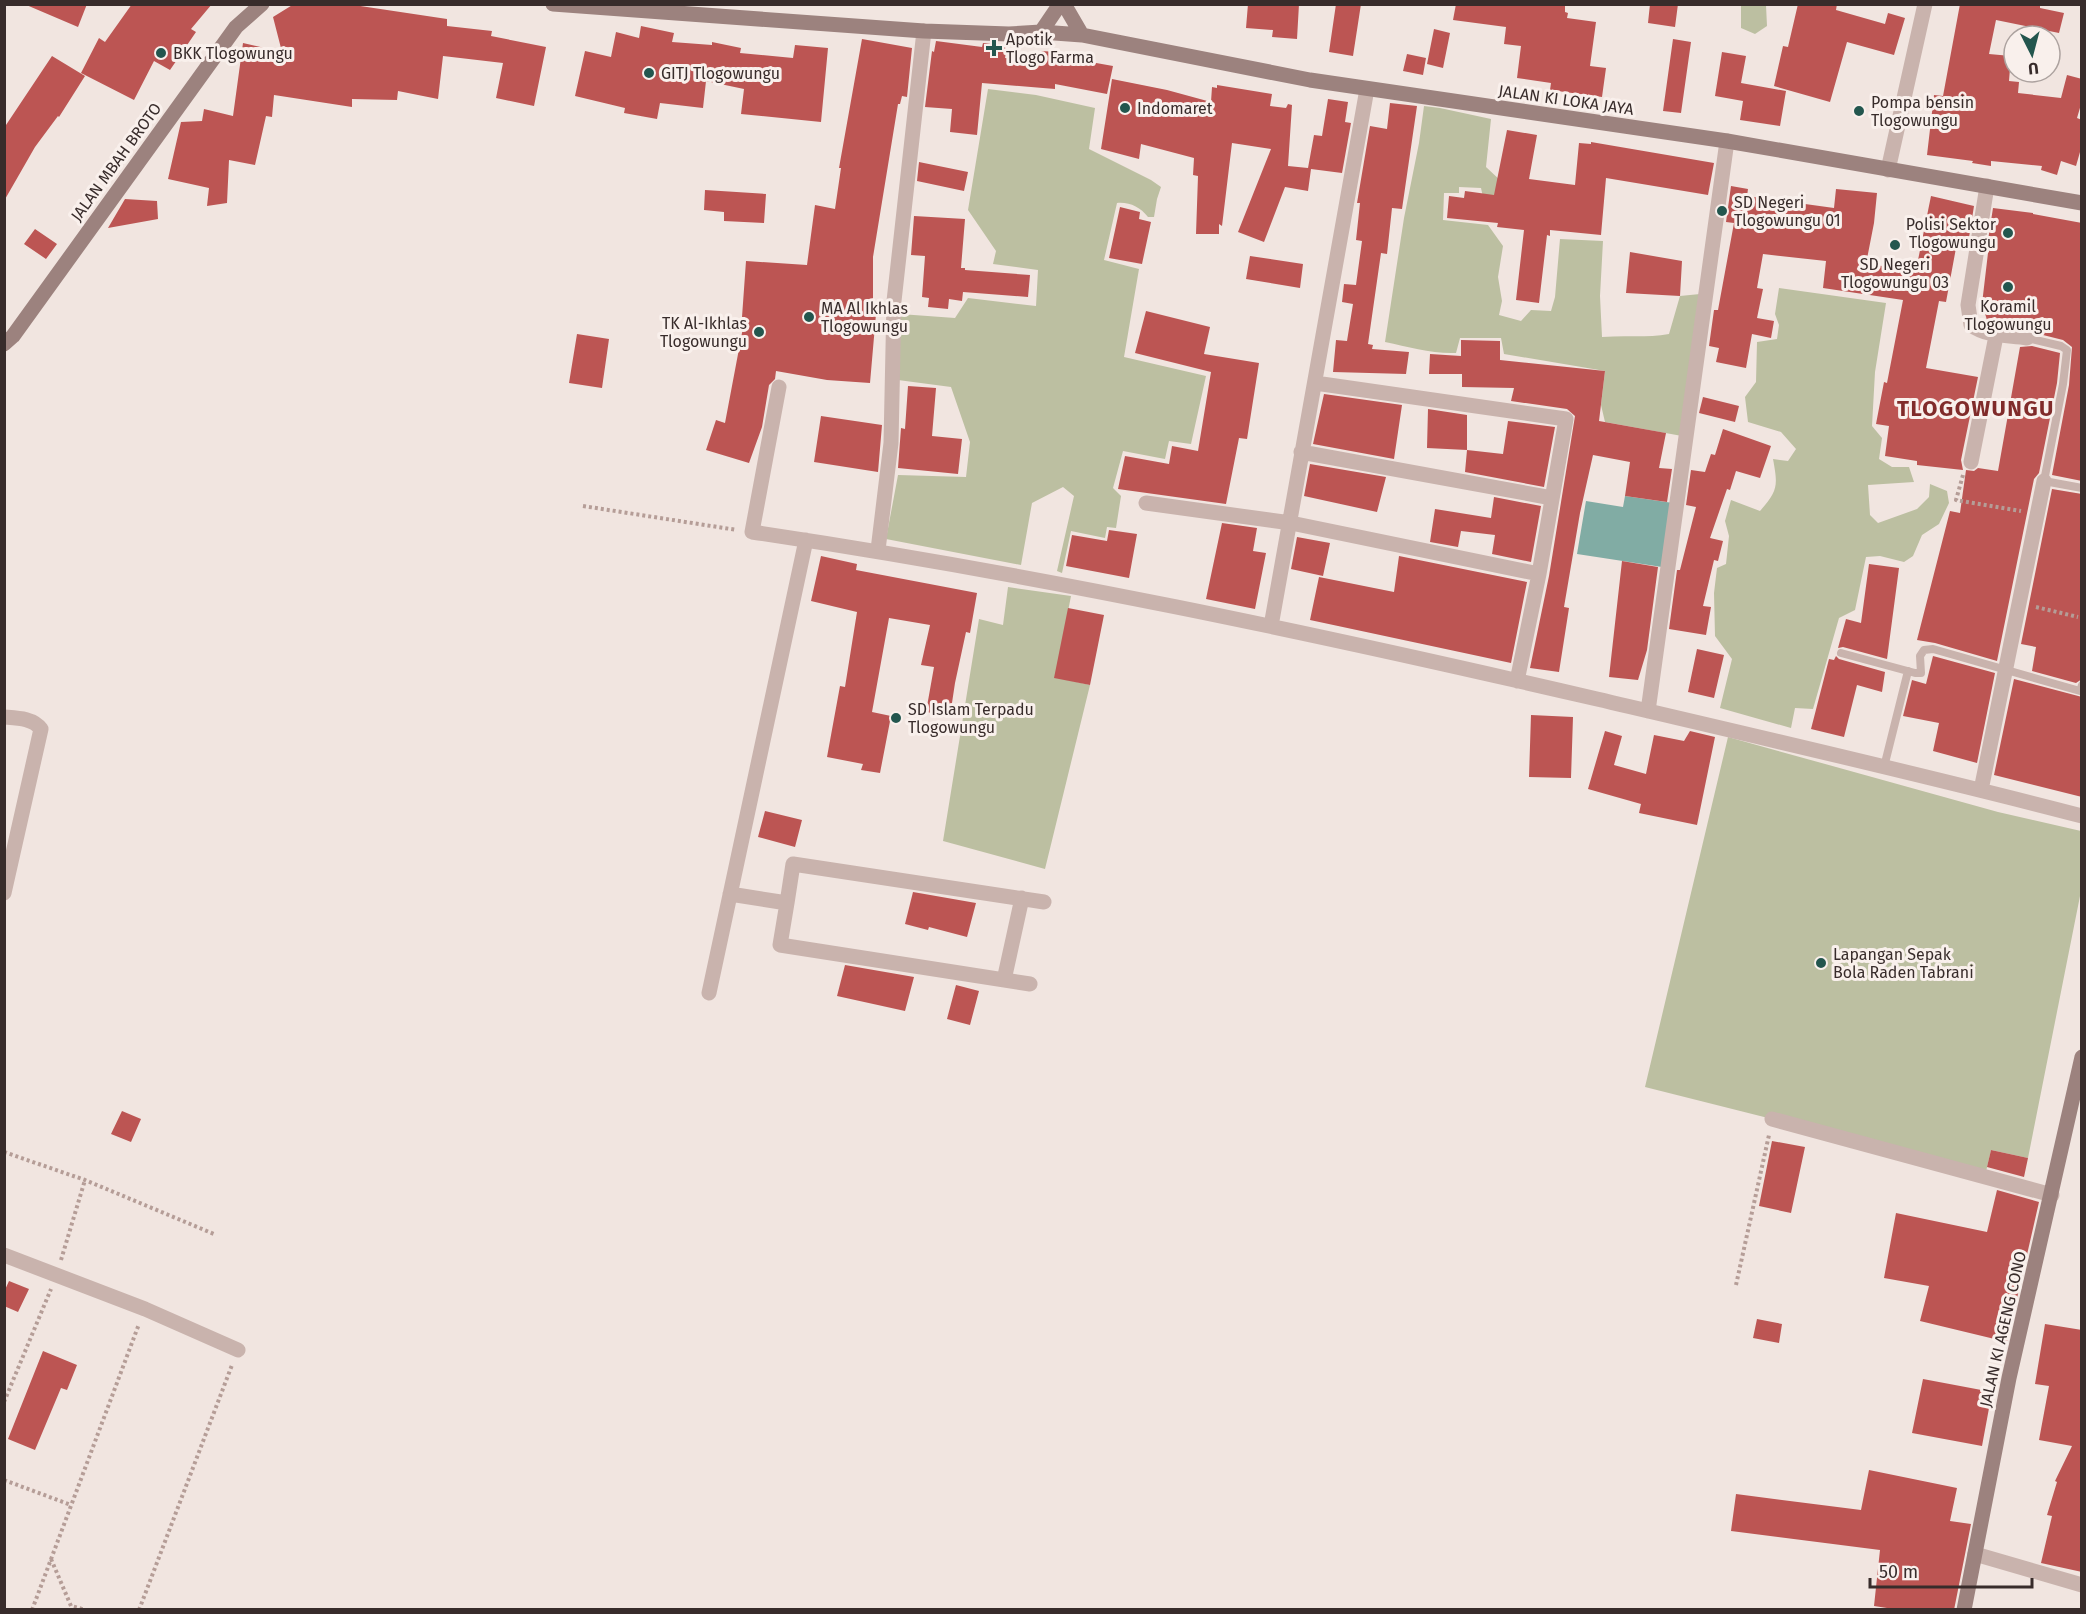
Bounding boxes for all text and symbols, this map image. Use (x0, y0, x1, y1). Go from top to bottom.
north arrow (2002, 24, 2062, 84)
place label: Apotik Tlogo Farma (1006, 30, 1094, 67)
marker: Apotik Tlogo Farma (987, 41, 1001, 55)
place label: BKK Tlogowungu (173, 44, 293, 63)
marker: BKK Tlogowungu (154, 46, 168, 60)
text: U (2027, 58, 2040, 78)
place label: GITJ Tlogowungu (661, 64, 780, 83)
marker: GITJ Tlogowungu (642, 66, 656, 80)
street label: JALAN KI LOKA JAYA (1497, 81, 1636, 119)
place label: Pompa bensin Tlogowungu (1871, 93, 1974, 130)
street label: JALAN MBAH BROTO (67, 99, 165, 225)
place label: Indomaret (1137, 99, 1213, 118)
marker: Indomaret (1118, 101, 1132, 115)
marker: Pompa bensin Tlogowungu (1852, 104, 1866, 118)
place label: SD Negeri Tlogowungu 01 (1734, 193, 1841, 230)
marker: SD Negeri Tlogowungu 01 (1715, 204, 1729, 218)
place label: Polisi Sektor Tlogowungu (1906, 215, 1997, 252)
marker: Polisi Sektor Tlogowungu (2001, 226, 2015, 240)
marker: SD Negeri Tlogowungu 03 (1888, 238, 1902, 252)
place label: SD Negeri Tlogowungu 03 (1841, 255, 1949, 292)
marker: Koramil Tlogowungu (2001, 280, 2015, 294)
place label: Koramil Tlogowungu (1964, 297, 2052, 334)
place label: MA Al Ikhlas Tlogowungu (821, 299, 908, 336)
marker: MA Al Ikhlas Tlogowungu (802, 310, 816, 324)
place label: TK Al-Ikhlas Tlogowungu (660, 314, 747, 351)
marker: TK Al-Ikhlas Tlogowungu (752, 325, 766, 339)
district label: TLOGOWUNGU (1897, 395, 2055, 422)
place label: SD Islam Terpadu Tlogowungu (908, 700, 1034, 737)
marker: SD Islam Terpadu Tlogowungu (889, 711, 903, 725)
place label: Lapangan Sepak Bola Raden Tabrani (1833, 945, 1974, 982)
marker: Lapangan Sepak Bola Raden Tabrani (1814, 956, 1828, 970)
street label: JALAN KI AGENG CONO (1976, 1249, 2030, 1409)
scale bar (1870, 1551, 2032, 1589)
text: 50 m (1879, 1561, 1918, 1583)

